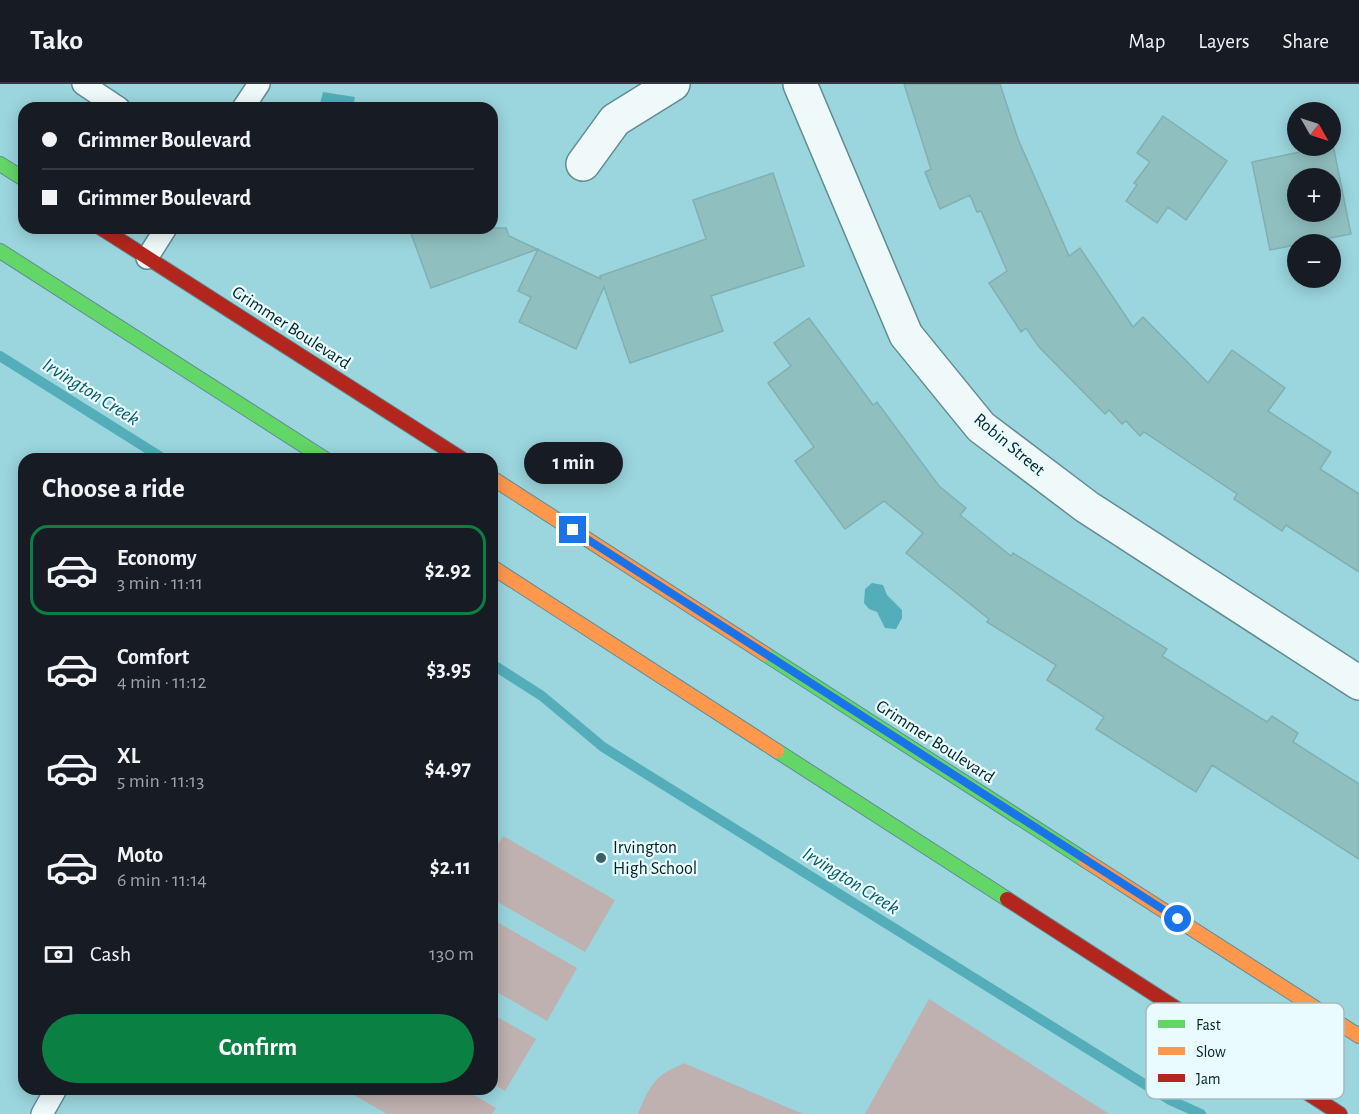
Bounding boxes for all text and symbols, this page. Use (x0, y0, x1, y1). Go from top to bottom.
text: Tako (30, 27, 83, 55)
text: Map (1129, 31, 1165, 52)
text: Layers (1198, 31, 1249, 52)
text: Share (1282, 31, 1329, 52)
north arrow (1287, 102, 1341, 156)
map controls (1287, 102, 1341, 288)
text: Grimmer Boulevard (78, 129, 251, 151)
button: + (1287, 168, 1341, 222)
text: Grimmer Boulevard (78, 187, 251, 209)
button: − (1287, 234, 1341, 288)
street label: Grimmer Boulevard (229, 283, 353, 373)
water label: Irvington Creek (39, 354, 143, 430)
street label: Robin Street (970, 410, 1048, 480)
callout: 1 min (524, 443, 622, 485)
text: 1 min (552, 453, 595, 473)
text: Choose a ride (42, 475, 185, 502)
route end (559, 516, 586, 543)
icon: car (45, 543, 99, 597)
text: Economy (117, 547, 197, 569)
text: $2.92 (425, 559, 471, 581)
text: 3 min · 11:11 (117, 573, 203, 593)
icon: car (45, 642, 99, 696)
text: Comfort (117, 646, 189, 668)
text: $3.95 (426, 658, 471, 680)
text: 4 min · 11:12 (117, 672, 207, 692)
street label: Grimmer Boulevard (873, 697, 997, 787)
icon: car (45, 741, 99, 795)
text: XL (117, 745, 140, 767)
text: $4.97 (425, 757, 471, 779)
text: 5 min · 11:13 (117, 771, 204, 791)
place label: Irvington High School (613, 839, 697, 878)
icon: car (45, 840, 99, 894)
water label: Irvington Creek (799, 843, 903, 919)
text: Moto (117, 844, 163, 866)
marker: Irvington High School (594, 851, 608, 865)
text: $2.11 (430, 856, 471, 878)
text: 6 min · 11:14 (117, 870, 207, 890)
route start (1164, 905, 1191, 932)
icon: cash (42, 938, 75, 971)
text: Cash (90, 943, 131, 965)
text: 130 m (429, 944, 474, 964)
legend (1146, 1003, 1344, 1099)
button: Confirm (42, 1014, 474, 1083)
text: Fast (1196, 1017, 1221, 1033)
text: Slow (1196, 1044, 1226, 1060)
text: Jam (1196, 1071, 1221, 1087)

